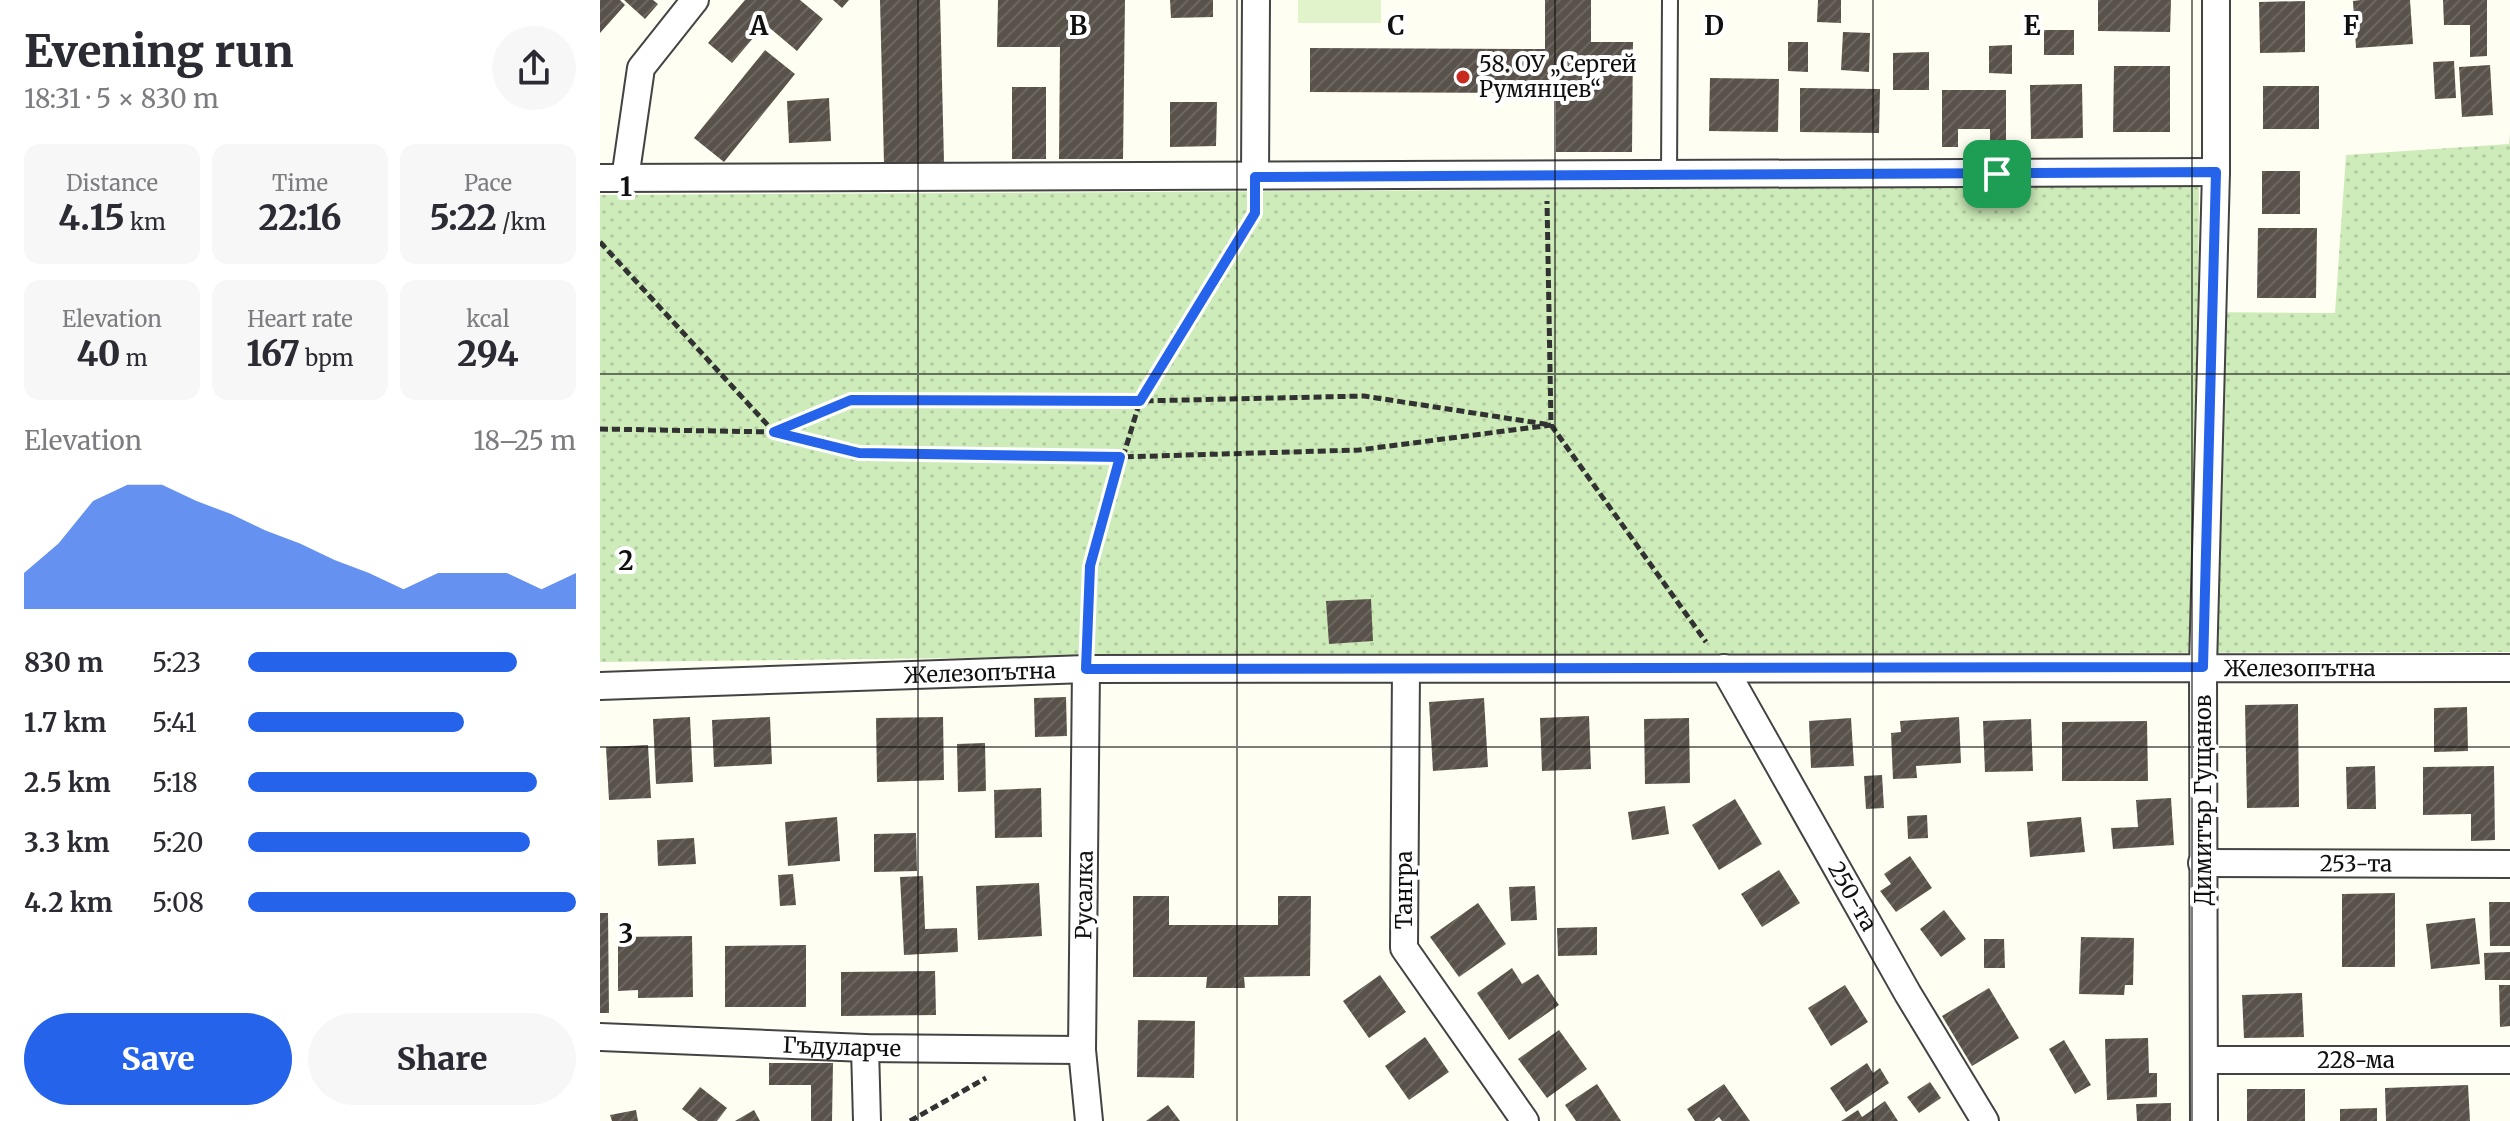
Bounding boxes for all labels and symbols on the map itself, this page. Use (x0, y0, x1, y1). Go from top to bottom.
text: A (749, 9, 769, 42)
text: B (1069, 9, 1087, 42)
text: C (1387, 9, 1405, 42)
text: D (1704, 9, 1724, 42)
text: E (2024, 9, 2041, 42)
text: F (2343, 9, 2359, 42)
place label: 58. ОУ „Сергей Румянцев“ (1479, 50, 1637, 103)
marker: 58. ОУ „Сергей Румянцев“ (1454, 68, 1472, 86)
pin (1963, 140, 2031, 208)
text: 1 (620, 170, 632, 203)
text: 2 (618, 544, 634, 577)
street label: Железопътна (2224, 654, 2376, 682)
street label: Железопътна (903, 656, 1056, 689)
street label: Димитър Гущанов (2189, 694, 2217, 906)
street label: 253-та (2320, 849, 2392, 878)
street label: Русалка (1069, 850, 1099, 940)
street label: Тангра (1390, 850, 1418, 929)
street label: 250-та (1822, 857, 1883, 936)
text: 3 (619, 917, 633, 950)
street label: Гъдуларче (782, 1031, 901, 1062)
street label: 228-ма (2317, 1046, 2395, 1074)

